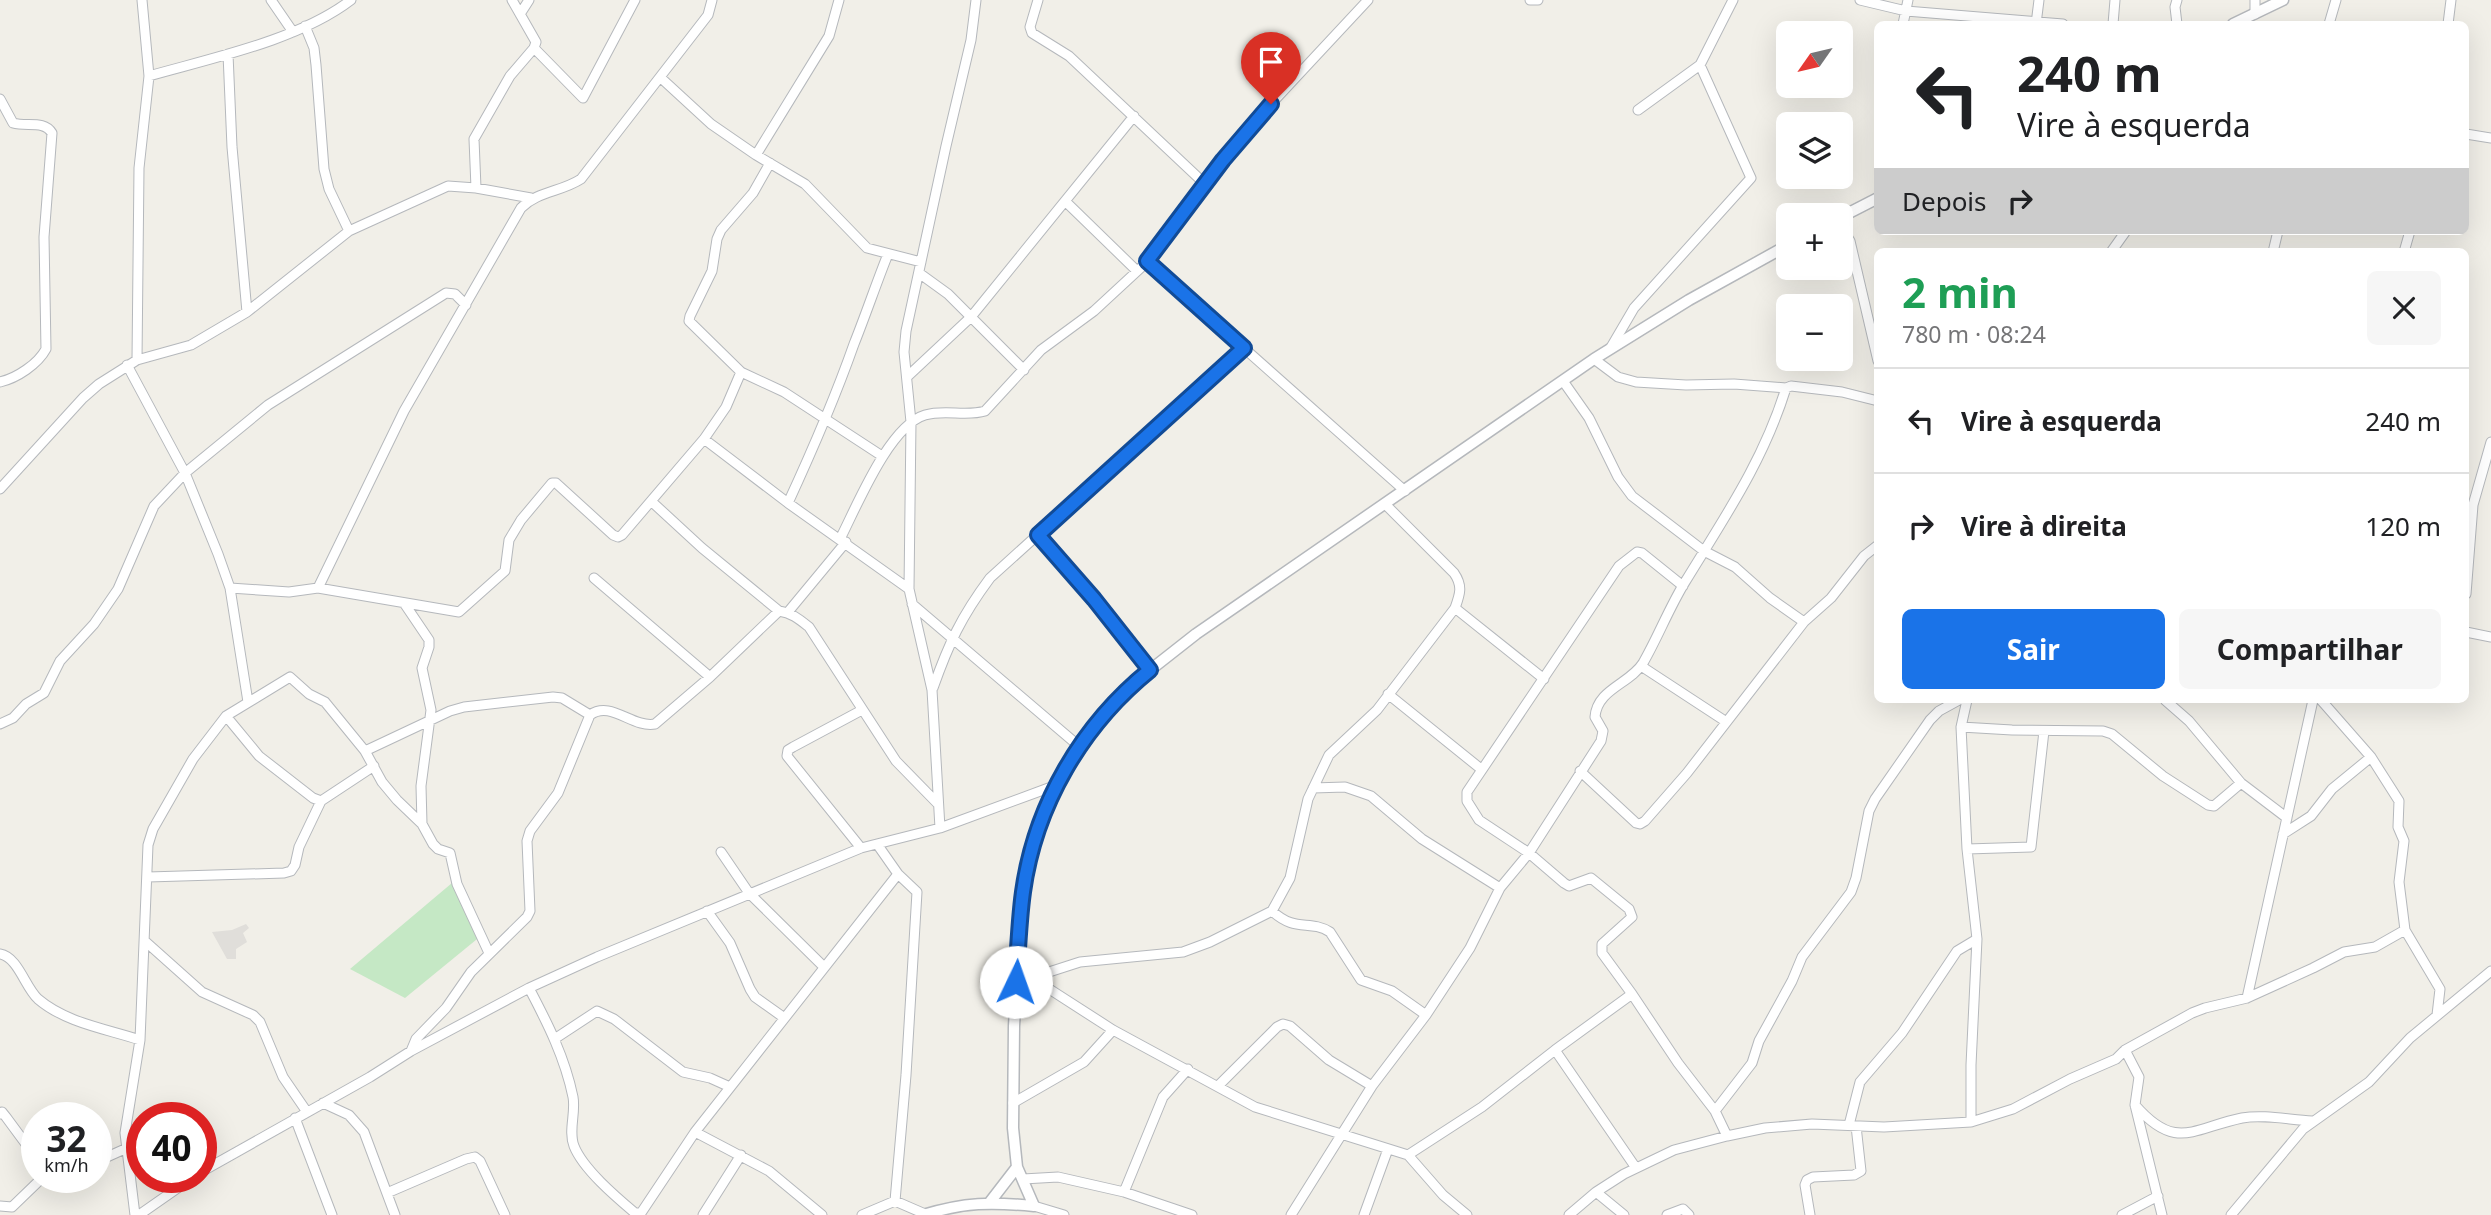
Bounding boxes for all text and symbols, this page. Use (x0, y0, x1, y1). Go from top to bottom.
north arrow (1776, 21, 1853, 98)
map controls (1776, 21, 1853, 371)
pin (1241, 32, 1301, 104)
text: 240 m (2017, 40, 2162, 106)
icon: arrive (1252, 43, 1290, 81)
icon: left (1902, 49, 1993, 140)
text: Vire à esquerda (2017, 103, 2251, 146)
button: layers (1776, 112, 1853, 189)
icon: right (2001, 182, 2039, 220)
text: Depois (1902, 183, 1987, 219)
button: + (1776, 203, 1853, 280)
text: 2 min (1902, 263, 2018, 320)
button: close (2367, 271, 2441, 345)
button: − (1776, 294, 1853, 371)
text: 780 m · 08:24 (1902, 318, 2046, 350)
icon: left (1902, 402, 1940, 440)
text: Vire à esquerda (1961, 403, 2162, 439)
text: 240 m (2365, 403, 2441, 439)
icon: right (1902, 507, 1940, 545)
text: Vire à direita (1961, 508, 2127, 544)
text: 120 m (2365, 508, 2441, 544)
button: Sair (1902, 609, 2165, 689)
button: Compartilhar (2179, 609, 2441, 689)
position arrow (979, 945, 1053, 1019)
speed limit sign: 40 (126, 1102, 217, 1193)
text: 32 (46, 1115, 87, 1162)
text: km/h (44, 1153, 89, 1177)

